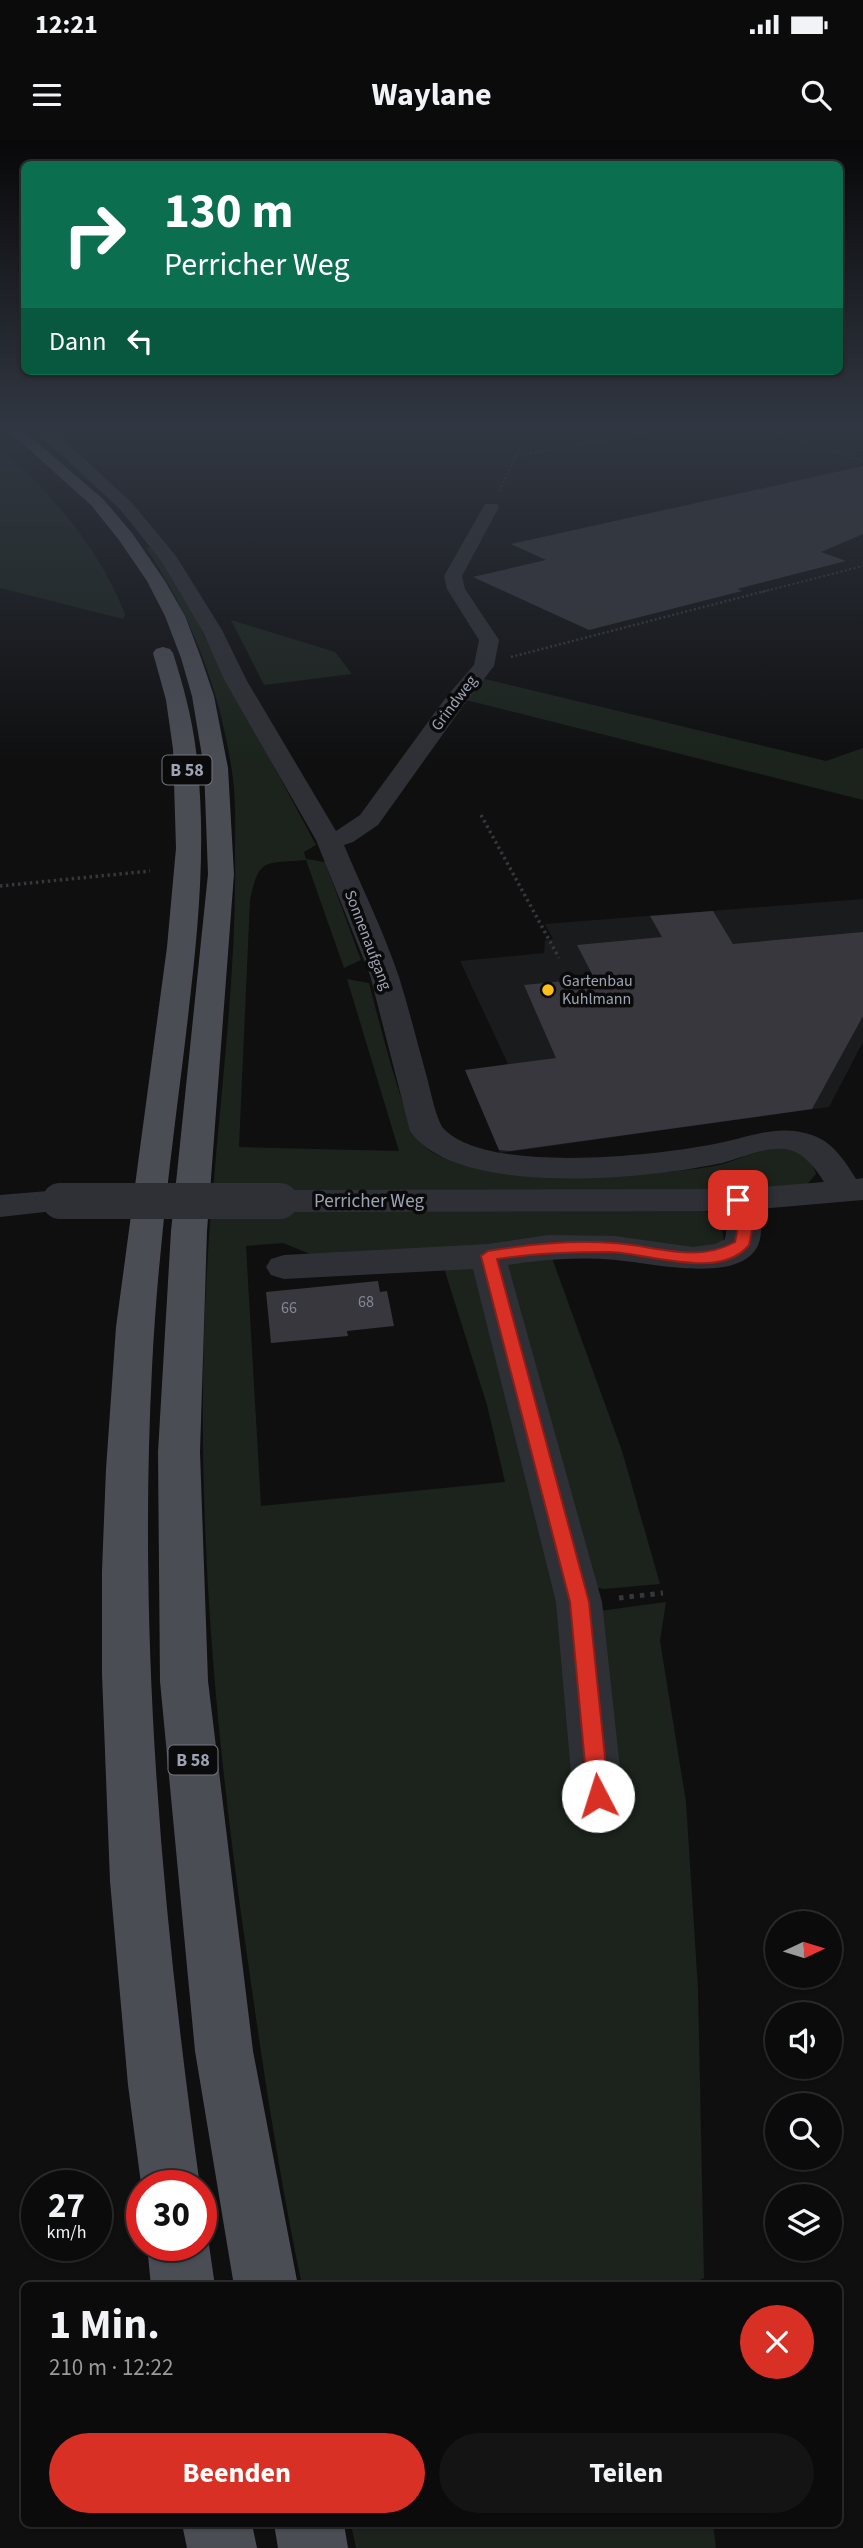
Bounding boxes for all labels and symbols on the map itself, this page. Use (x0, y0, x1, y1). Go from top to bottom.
street label: Grindweg (426, 671, 482, 735)
road number: B 58 (162, 756, 212, 784)
street label: Sonnenaufgang (339, 887, 397, 993)
place label: Gartenbau Kuhlmann (562, 970, 633, 1010)
marker: Gartenbau Kuhlmann (540, 982, 556, 998)
pin (708, 1170, 768, 1230)
street label: Perricher Weg (314, 1188, 424, 1215)
house number: 68 (358, 1291, 374, 1313)
house number: 66 (281, 1297, 297, 1319)
road number: B 58 (168, 1745, 218, 1774)
position arrow (561, 1759, 635, 1833)
north arrow (765, 1911, 842, 1988)
speed limit sign: 30 (126, 2170, 217, 2261)

